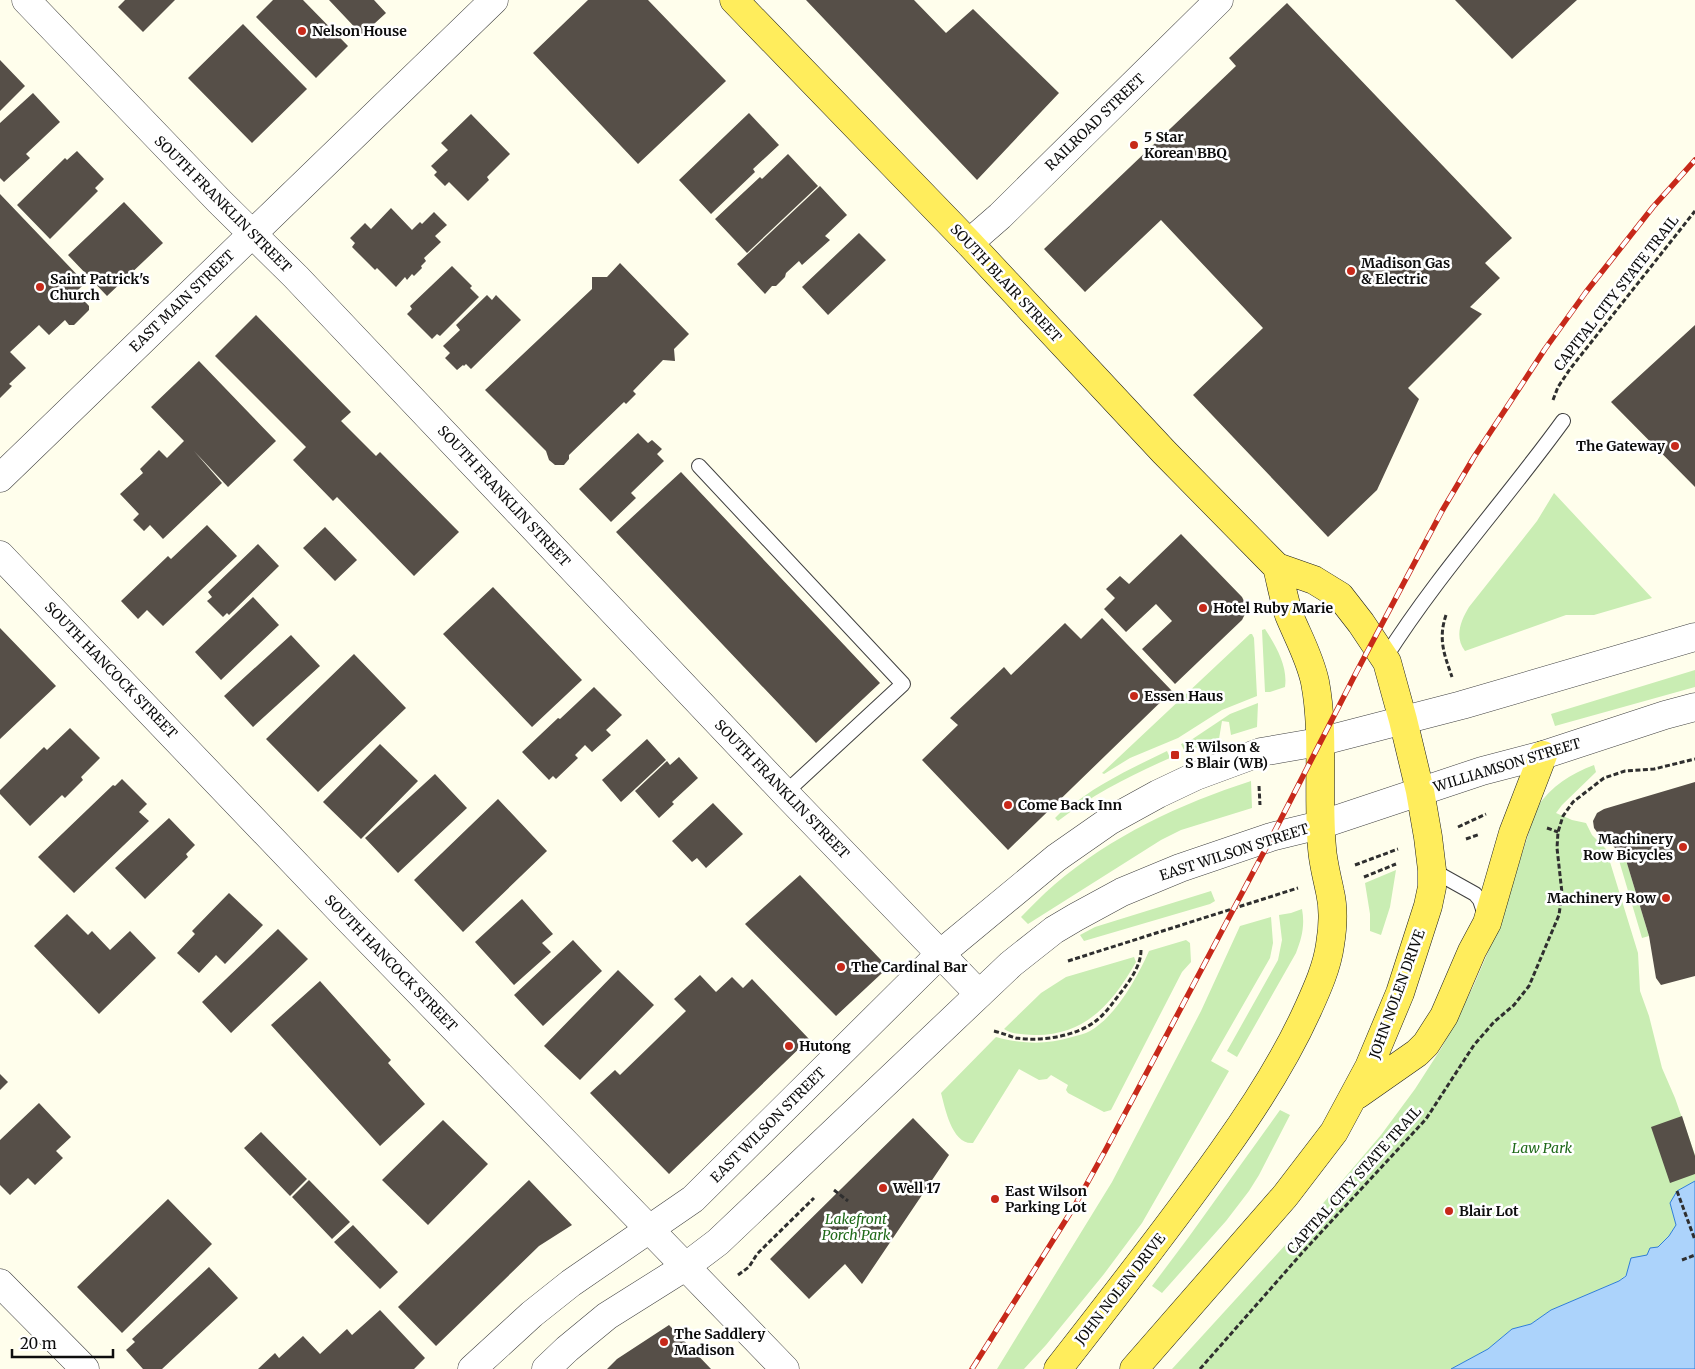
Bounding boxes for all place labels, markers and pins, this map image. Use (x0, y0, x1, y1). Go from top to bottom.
place label: Nelson House (312, 22, 407, 40)
marker: Nelson House (296, 25, 308, 37)
place label: 5 Star Korean BBQ (1144, 128, 1229, 162)
marker: 5 Star Korean BBQ (1128, 139, 1140, 151)
place label: Madison Gas & Electric (1361, 254, 1450, 288)
marker: Madison Gas & Electric (1345, 265, 1357, 277)
place label: Saint Patrick's Church (50, 270, 150, 304)
marker: Saint Patrick's Church (34, 281, 46, 293)
place label: The Gateway (1576, 437, 1666, 455)
marker: The Gateway (1669, 440, 1681, 452)
place label: Hotel Ruby Marie (1213, 599, 1333, 617)
marker: Hotel Ruby Marie (1197, 602, 1209, 614)
place label: Essen Haus (1144, 687, 1223, 705)
marker: Essen Haus (1128, 690, 1140, 702)
place label: E Wilson & S Blair (WB) (1185, 738, 1268, 772)
marker: E Wilson & S Blair (WB) (1169, 749, 1181, 761)
place label: Come Back Inn (1018, 796, 1123, 814)
marker: Come Back Inn (1002, 799, 1014, 811)
place label: Machinery Row Bicycles (1583, 830, 1674, 864)
marker: Machinery Row Bicycles (1677, 841, 1689, 853)
place label: Machinery Row (1547, 889, 1657, 907)
marker: Machinery Row (1660, 892, 1672, 904)
place label: The Cardinal Bar (851, 958, 968, 976)
marker: The Cardinal Bar (835, 961, 847, 973)
place label: Hutong (799, 1037, 851, 1055)
marker: Hutong (783, 1040, 795, 1052)
place label: Well 17 (892, 1179, 941, 1197)
marker: Well 17 (877, 1182, 889, 1194)
place label: East Wilson Parking Lot (1005, 1182, 1088, 1216)
marker: East Wilson Parking Lot (989, 1193, 1001, 1205)
place label: Blair Lot (1459, 1202, 1519, 1220)
marker: Blair Lot (1443, 1205, 1455, 1217)
place label: The Saddlery Madison (674, 1325, 766, 1359)
marker: The Saddlery Madison (658, 1336, 670, 1348)

